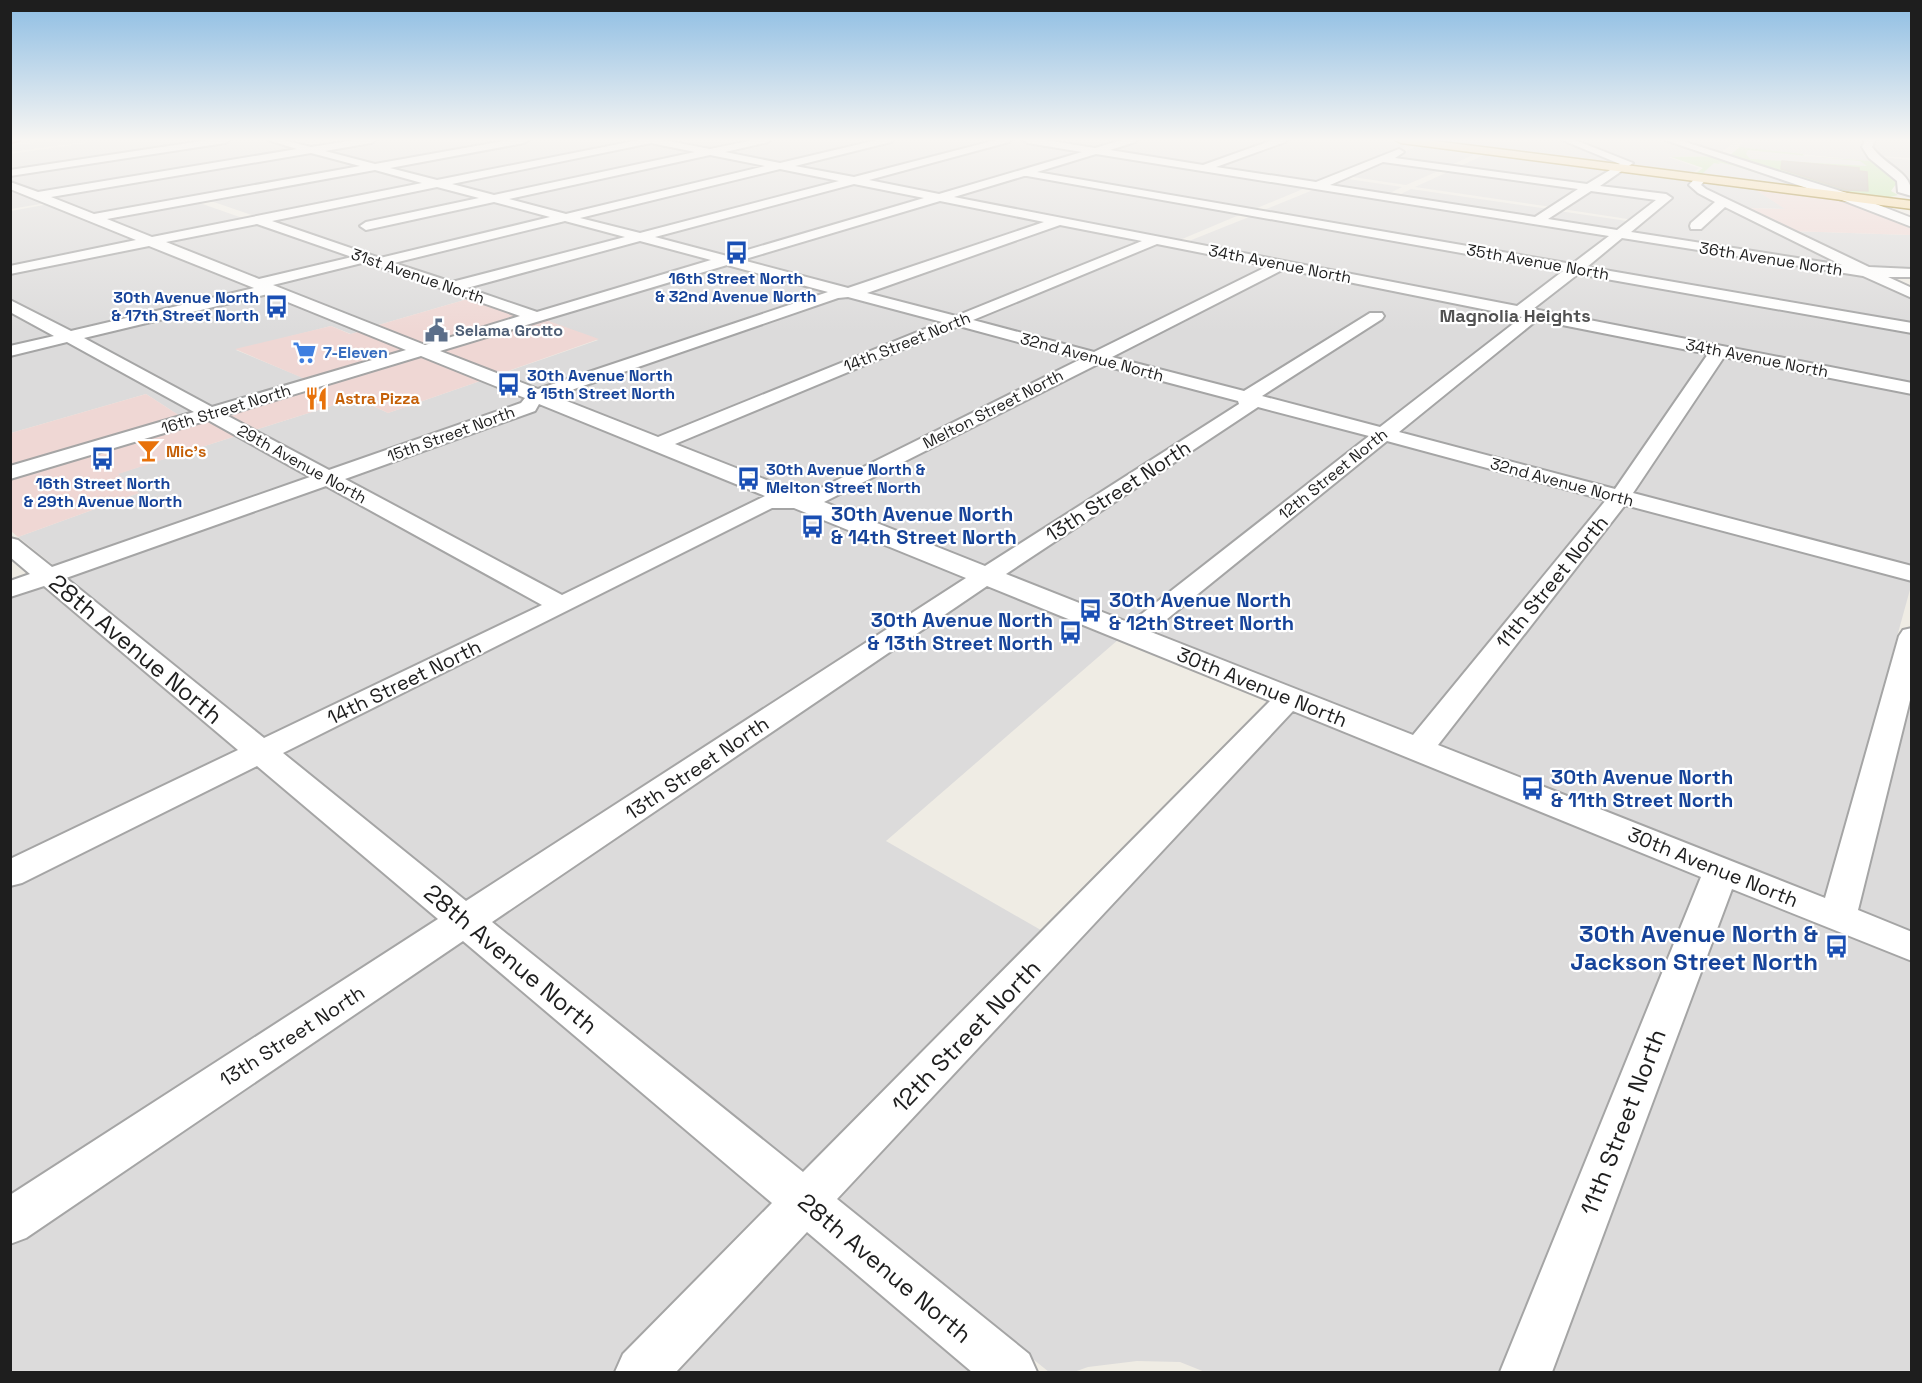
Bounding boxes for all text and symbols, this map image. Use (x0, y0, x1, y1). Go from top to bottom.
street label: 36th Avenue North (1698, 237, 1844, 281)
street label: 35th Avenue North (1465, 239, 1611, 285)
bus stop icon: 16th Street North & 32nd Avenue North (723, 240, 749, 266)
street label: 34th Avenue North (1207, 240, 1353, 288)
street label: 31st Avenue North (348, 243, 488, 309)
place label: 16th Street North & 32nd Avenue North (655, 268, 817, 307)
place label: 30th Avenue North & 17th Street North (112, 287, 259, 326)
bus stop icon: 30th Avenue North & 17th Street North (264, 293, 290, 319)
district label: Magnolia Heights (1439, 304, 1591, 327)
street label: 14th Street North (841, 307, 973, 377)
public building icon: Selama Grotto (424, 317, 450, 343)
place label: Selama Grotto (455, 320, 563, 341)
street label: 32nd Avenue North (1018, 328, 1166, 386)
street label: 34th Avenue North (1684, 334, 1830, 382)
supermarket icon: 7-Eleven (292, 339, 318, 365)
place label: 7-Eleven (323, 342, 388, 363)
street label: Melton Street North (919, 364, 1067, 454)
place label: 30th Avenue North & 15th Street North (527, 365, 675, 404)
bus stop icon: 30th Avenue North & 15th Street North (496, 371, 522, 397)
street label: 16th Street North (159, 379, 293, 439)
restaurant icon: Astra Pizza (304, 385, 330, 411)
place label: Astra Pizza (335, 388, 420, 409)
street label: 15th Street North (384, 401, 518, 467)
street label: 29th Avenue North (234, 420, 370, 508)
street label: 12th Street North (1274, 424, 1392, 524)
street label: 13th Street North (1040, 434, 1196, 548)
bar icon: Mic's (135, 438, 161, 464)
place label: Mic's (166, 441, 206, 462)
bus stop icon: 16th Street North & 29th Avenue North (90, 445, 116, 471)
street label: 32nd Avenue North (1488, 453, 1636, 511)
place label: 30th Avenue North & Melton Street North (766, 459, 926, 498)
bus stop icon: 30th Avenue North & Melton Street North (735, 465, 761, 491)
place label: 16th Street North & 29th Avenue North (24, 473, 182, 512)
place label: 30th Avenue North & 14th Street North (831, 501, 1017, 550)
street label: 11th Street North (1490, 510, 1614, 654)
bus stop icon: 30th Avenue North & 14th Street North (800, 513, 826, 539)
street label: 28th Avenue North (43, 567, 229, 731)
place label: 30th Avenue North & 12th Street North (1109, 587, 1294, 636)
bus stop icon: 30th Avenue North & 12th Street North (1078, 598, 1104, 624)
place label: 30th Avenue North & 13th Street North (868, 607, 1053, 656)
bus stop icon: 30th Avenue North & 13th Street North (1058, 619, 1084, 645)
street label: 14th Street North (323, 633, 485, 731)
street label: 30th Avenue North (1173, 641, 1351, 733)
street label: 13th Street North (620, 710, 774, 826)
place label: 30th Avenue North & 11th Street North (1551, 764, 1733, 813)
bus stop icon: 30th Avenue North & 11th Street North (1520, 775, 1546, 801)
street label: 30th Avenue North (1624, 821, 1802, 913)
street label: 28th Avenue North (418, 877, 604, 1041)
place label: 30th Avenue North & Jackson Street North (1570, 918, 1818, 977)
bus stop icon: 30th Avenue North & Jackson Street North (1823, 934, 1849, 960)
street label: 12th Street North (885, 953, 1047, 1119)
street label: 13th Street North (214, 979, 370, 1093)
street label: 11th Street North (1573, 1024, 1673, 1220)
street label: 28th Avenue North (792, 1186, 978, 1350)

